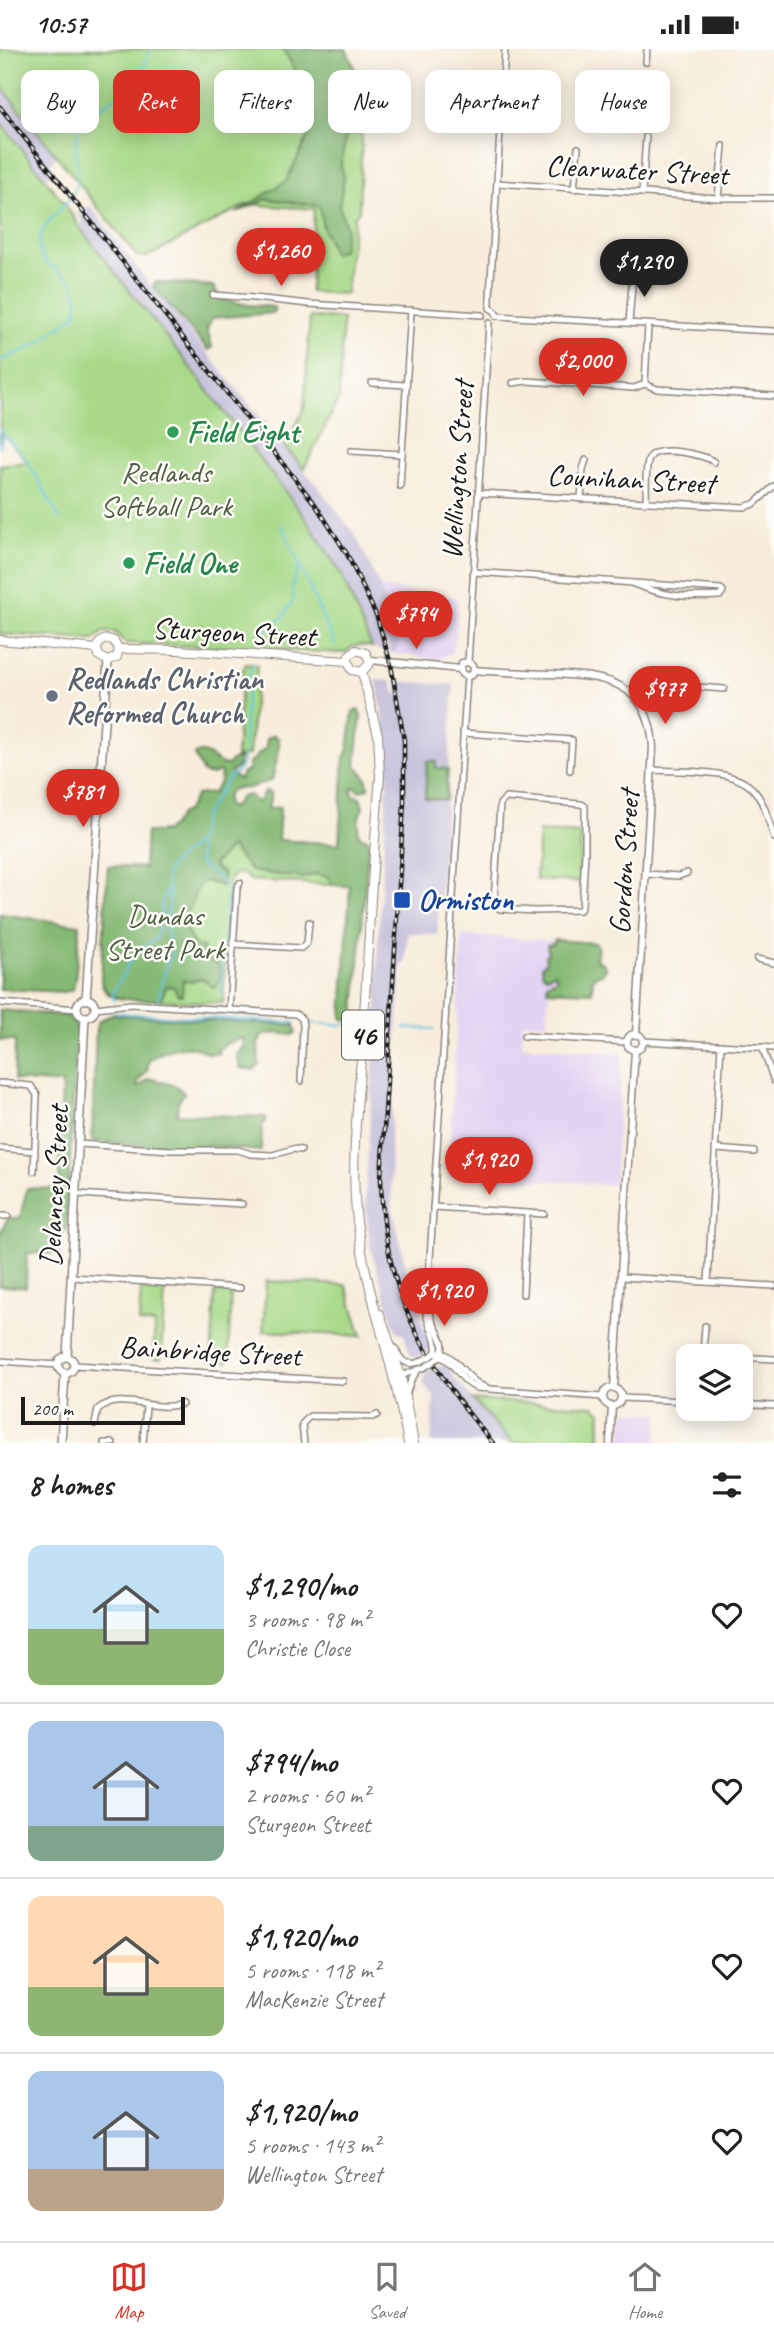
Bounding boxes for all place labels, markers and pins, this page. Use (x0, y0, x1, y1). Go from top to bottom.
pin: $1,260 (224, 229, 338, 288)
pin: $1,290 (587, 239, 701, 299)
pin: $2,000 (526, 339, 640, 398)
place label: Field Eight (187, 413, 302, 451)
marker: Field Eight (165, 424, 181, 440)
place label: Field One (143, 544, 239, 582)
marker: Field One (121, 555, 137, 571)
pin: $794 (375, 591, 457, 651)
place label: Redlands Christian Reformed Church (66, 660, 264, 732)
pin: $977 (624, 667, 706, 726)
marker: Redlands Christian Reformed Church (44, 688, 60, 704)
pin: $781 (42, 769, 124, 829)
place label: Ormiston (418, 881, 514, 919)
marker: Ormiston (392, 890, 412, 910)
pin: $1,920 (432, 1137, 546, 1197)
pin: $1,920 (387, 1269, 501, 1328)

